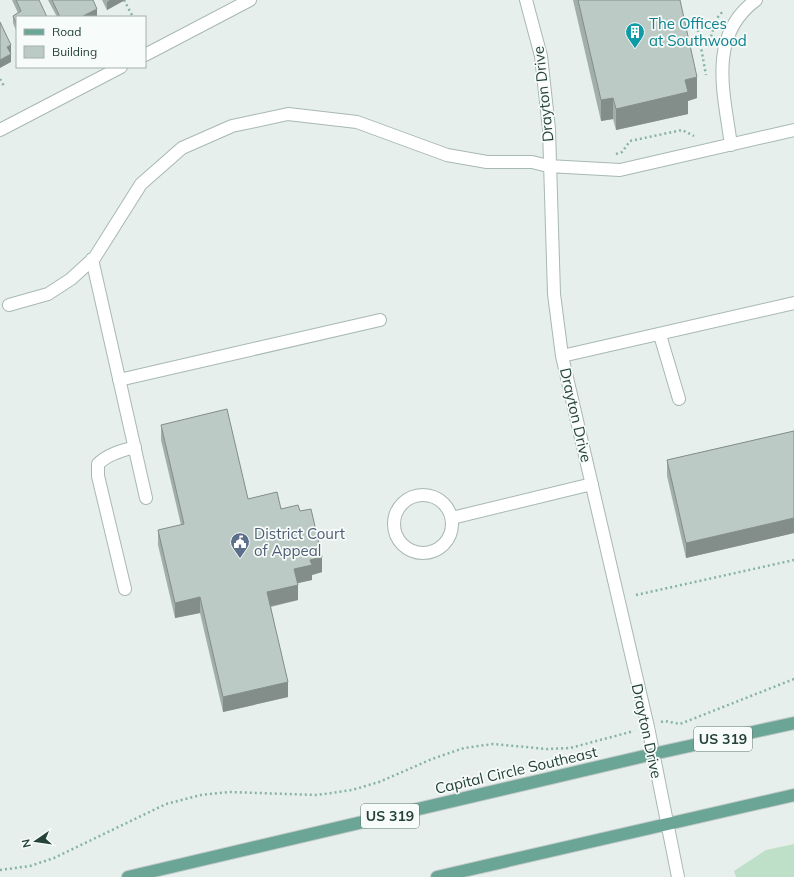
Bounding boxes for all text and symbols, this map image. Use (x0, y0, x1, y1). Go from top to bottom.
place label: The Offices at Southwood (649, 14, 747, 50)
legend (16, 16, 146, 68)
building icon: The Offices at Southwood (624, 21, 646, 49)
text: Road (52, 24, 81, 39)
text: Building (52, 44, 97, 59)
street label: Drayton Drive (529, 45, 557, 143)
street label: Drayton Drive (556, 366, 596, 464)
place label: District Court of Appeal (254, 524, 345, 560)
public building icon: District Court of Appeal (229, 531, 251, 559)
street label: Drayton Drive (628, 682, 666, 780)
road number: US 319 (694, 727, 752, 751)
street label: Capital Circle Southeast (433, 742, 599, 798)
road number: US 319 (361, 804, 419, 828)
north arrow (16, 821, 56, 861)
text: N (19, 838, 34, 849)

